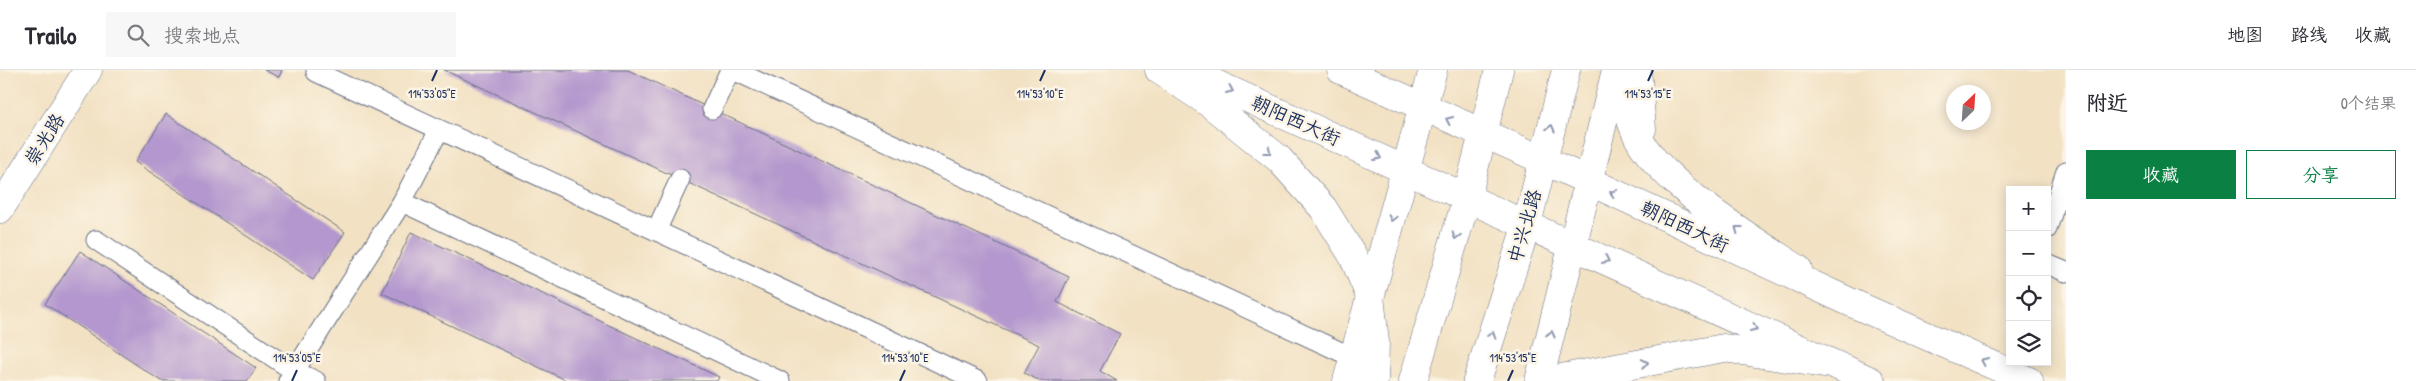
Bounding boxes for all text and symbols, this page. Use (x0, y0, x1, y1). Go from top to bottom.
search box (106, 12, 456, 57)
text: Trailo (25, 19, 76, 51)
icon: search (124, 21, 152, 49)
text: 搜索地点 (164, 22, 240, 48)
text: 地图 (2227, 22, 2263, 47)
text: 路线 (2291, 22, 2327, 47)
text: 收藏 (2355, 22, 2391, 47)
one-way arrow (1225, 84, 1234, 94)
text: 114°53'05"E (408, 85, 457, 102)
text: 114°53'10"E (1016, 85, 1064, 102)
text: 114°53'15"E (1625, 85, 1672, 102)
north arrow (1946, 85, 1991, 130)
text: 附近 (2086, 88, 2128, 117)
street label: 朝阳西大街 (1247, 89, 1345, 151)
text: 0个结果 (2341, 92, 2396, 114)
street label: 崇光路 (18, 108, 70, 170)
one-way arrow (1445, 115, 1454, 126)
one-way arrow (1545, 123, 1556, 132)
one-way arrow (1263, 145, 1272, 154)
one-way arrow (1373, 150, 1382, 161)
button: 收藏 (2086, 150, 2236, 199)
button: 分享 (2246, 150, 2396, 199)
street label: 中兴北路 (1501, 186, 1547, 266)
map controls (2006, 186, 2051, 366)
button: + (2006, 186, 2051, 231)
one-way arrow (1609, 189, 1618, 199)
street label: 朝阳西大街 (1636, 194, 1734, 258)
one-way arrow (1387, 214, 1398, 223)
one-way arrow (1734, 226, 1744, 235)
one-way arrow (1451, 231, 1461, 239)
button: − (2006, 231, 2051, 276)
one-way arrow (1601, 253, 1610, 264)
button: locate (2006, 276, 2051, 321)
one-way arrow (1749, 321, 1758, 332)
button: layers (2006, 321, 2051, 366)
one-way arrow (1545, 329, 1556, 338)
one-way arrow (1486, 331, 1496, 339)
text: 114°53'05"E (273, 349, 322, 366)
text: 114°53'10"E (881, 349, 929, 366)
text: 114°53'15"E (1490, 349, 1537, 366)
one-way arrow (1980, 357, 1989, 368)
one-way arrow (1640, 358, 1649, 368)

